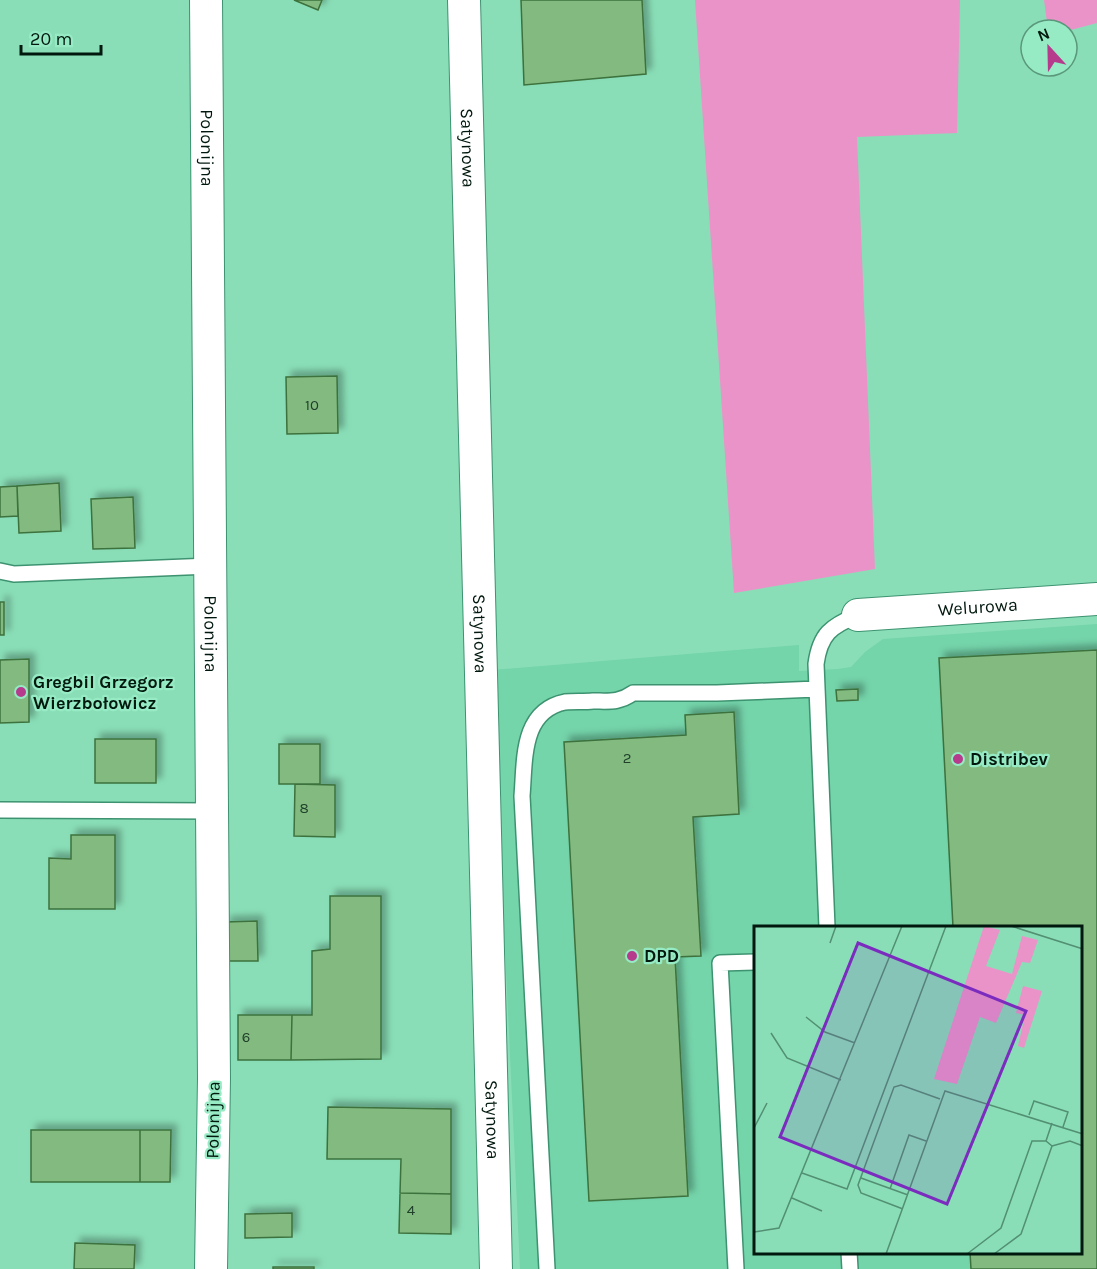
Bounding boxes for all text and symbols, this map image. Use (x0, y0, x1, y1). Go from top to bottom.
scale bar (21, 18, 100, 56)
north arrow (1019, 18, 1079, 78)
text: N (1035, 24, 1052, 46)
text: 20 m (30, 28, 72, 50)
street label: Satynowa (456, 108, 480, 188)
street label: Polonijna (196, 109, 218, 187)
house number: 10 (305, 396, 319, 414)
street label: Welurowa (937, 593, 1018, 621)
street label: Satynowa (468, 594, 492, 674)
street label: Polonijna (199, 595, 222, 673)
place label: Gregbil Grzegorz Wierzbołowicz (33, 671, 174, 714)
marker: Gregbil Grzegorz Wierzbołowicz (14, 685, 28, 699)
place label: Distribev (970, 748, 1048, 770)
house number: 2 (623, 749, 631, 767)
marker: Distribev (951, 752, 965, 766)
house number: 8 (299, 799, 309, 817)
inset map (754, 926, 1082, 1254)
place label: DPD (644, 945, 679, 967)
marker: DPD (625, 949, 639, 963)
house number: 6 (242, 1028, 250, 1046)
street label: Satynowa (480, 1080, 504, 1160)
street label: Polonijna (201, 1081, 225, 1159)
house number: 4 (407, 1201, 416, 1219)

